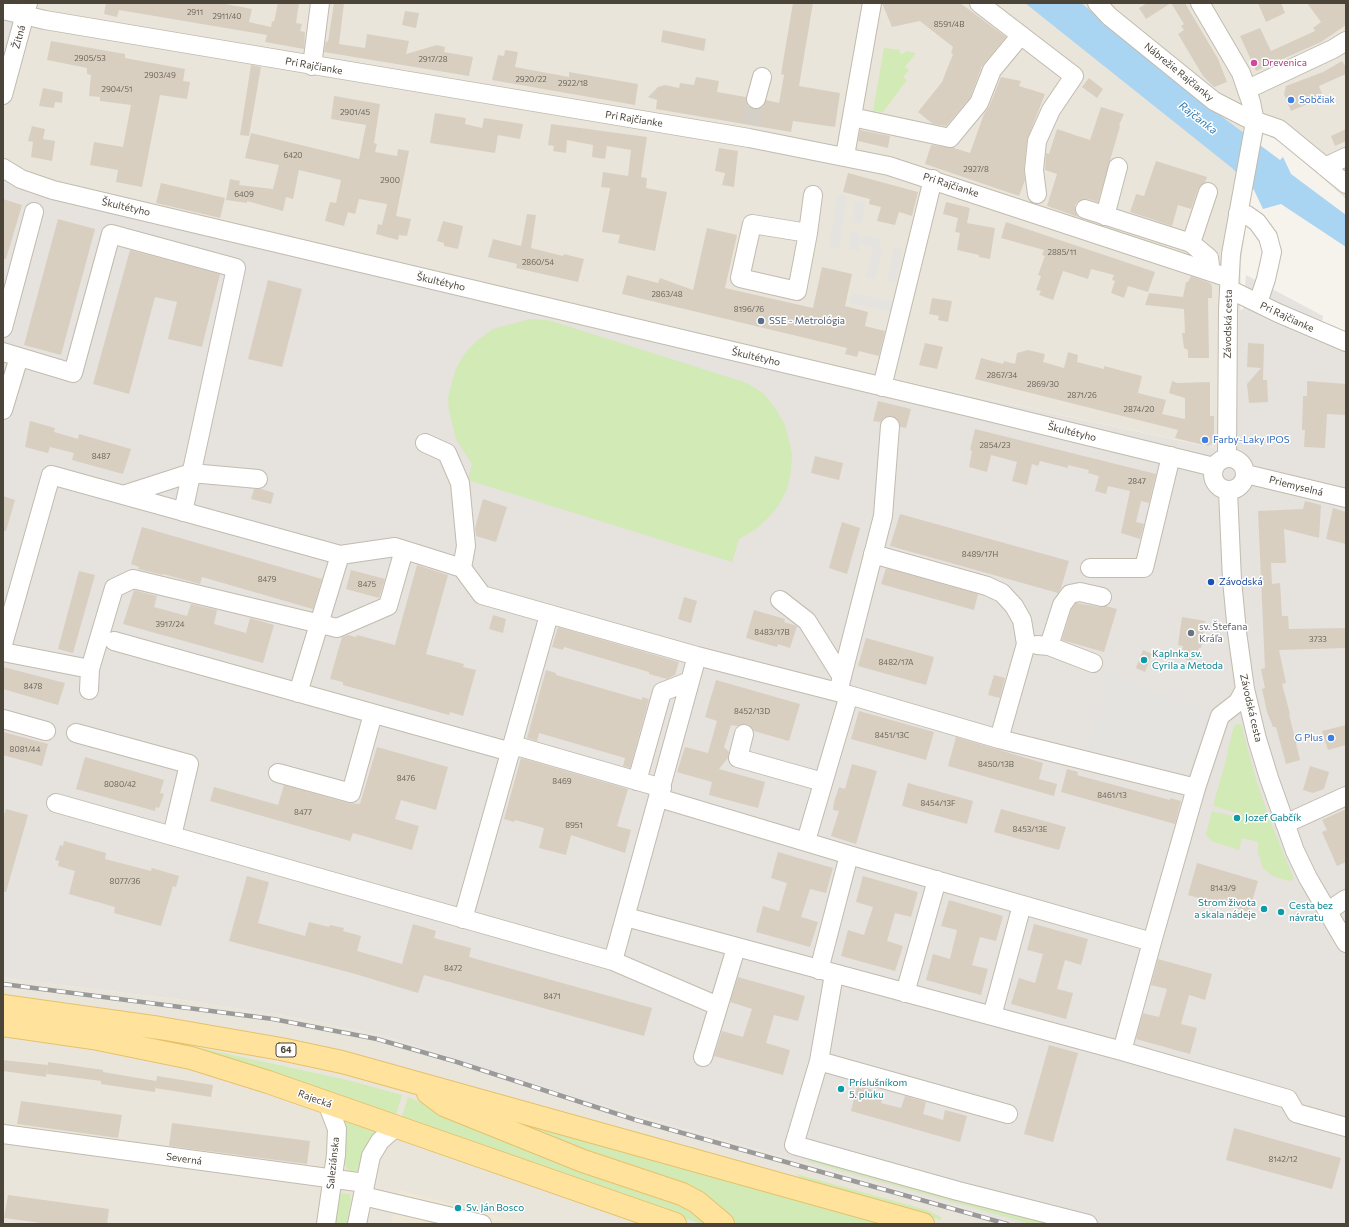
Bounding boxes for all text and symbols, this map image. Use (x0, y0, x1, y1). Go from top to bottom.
house number: 2911 (187, 7, 203, 17)
house number: 2911/40 (212, 11, 242, 21)
house number: 8591/4B (934, 19, 964, 29)
street label: Žitná (10, 24, 28, 50)
street label: Nábrežie Rajčianky (1142, 40, 1216, 104)
house number: 2905/53 (74, 53, 106, 63)
house number: 2917/28 (418, 54, 448, 64)
street label: Pri Rajčianke (284, 55, 344, 77)
place label: Drevenica (1262, 57, 1307, 69)
marker: Drevenica (1249, 58, 1259, 68)
house number: 2903/49 (144, 70, 176, 80)
house number: 2920/22 (515, 74, 547, 84)
house number: 2922/18 (558, 78, 588, 88)
house number: 2904/51 (102, 84, 132, 94)
place label: Sobčiak (1299, 94, 1335, 106)
marker: Sobčiak (1286, 95, 1296, 105)
water label: Rajčanka (1176, 99, 1220, 137)
house number: 2901/45 (340, 107, 370, 117)
street label: Pri Rajčianke (604, 109, 664, 129)
house number: 6420 (283, 150, 303, 160)
house number: 2927/8 (963, 164, 989, 174)
street label: Pri Rajčianke (921, 170, 981, 200)
house number: 2900 (380, 175, 400, 185)
house number: 6409 (234, 189, 254, 199)
street label: Škultétyho (100, 196, 152, 218)
house number: 2885/11 (1048, 247, 1076, 257)
house number: 2860/54 (522, 257, 554, 267)
street label: Škultétyho (415, 271, 467, 293)
house number: 2863/48 (651, 289, 683, 299)
street label: Závodská cesta (1221, 289, 1235, 359)
street label: Pri Rajčianke (1258, 299, 1316, 335)
house number: 8196/76 (734, 304, 764, 314)
place label: SSE - Metrológia (769, 315, 845, 327)
marker: SSE - Metrológia (756, 316, 766, 326)
street label: Škultétyho (730, 346, 782, 368)
house number: 2867/34 (987, 370, 1017, 380)
house number: 2869/30 (1027, 379, 1059, 389)
house number: 2871/26 (1067, 390, 1097, 400)
house number: 2874/20 (1124, 404, 1154, 414)
street label: Škultétyho (1046, 420, 1098, 444)
place label: Farby-Laky IPOS (1213, 434, 1290, 446)
marker: Farby-Laky IPOS (1200, 435, 1210, 445)
house number: 2854/23 (979, 440, 1011, 450)
house number: 8487 (92, 451, 110, 461)
street label: Priemyselná (1268, 474, 1324, 498)
house number: 2847 (1128, 476, 1146, 486)
house number: 8489/17H (962, 549, 998, 559)
house number: 8479 (258, 574, 276, 584)
place label: Závodská (1219, 576, 1263, 588)
marker: Závodská (1206, 577, 1216, 587)
house number: 8475 (358, 579, 376, 589)
house number: 3917/24 (155, 619, 185, 629)
place label: sv. Štefana Kráľa (1199, 621, 1247, 644)
house number: 8483/17B (754, 627, 790, 637)
marker: sv. Štefana Kráľa (1186, 628, 1196, 638)
house number: 3733 (1309, 634, 1327, 644)
place label: Kaplnka sv. Cyrila a Metoda (1152, 648, 1223, 672)
marker: Kaplnka sv. Cyrila a Metoda (1139, 655, 1149, 665)
house number: 8482/17A (879, 657, 913, 667)
street label: Závodská cesta (1237, 673, 1265, 743)
house number: 8478 (24, 681, 42, 691)
house number: 8452/13D (734, 706, 770, 716)
house number: 8451/13C (875, 730, 909, 740)
place label: G Plus (1295, 732, 1323, 744)
marker: G Plus (1326, 733, 1336, 743)
house number: 8081/44 (10, 744, 40, 754)
house number: 8450/13B (978, 759, 1014, 769)
house number: 8476 (397, 773, 415, 783)
house number: 8469 (552, 776, 572, 786)
house number: 8080/42 (104, 779, 136, 789)
house number: 8461/13 (1097, 790, 1127, 800)
house number: 8454/13F (920, 798, 956, 808)
house number: 8477 (294, 807, 312, 817)
place label: Jozef Gabčík (1245, 812, 1301, 824)
marker: Jozef Gabčík (1232, 813, 1242, 823)
house number: 8951 (565, 820, 583, 830)
house number: 8453/13E (1013, 824, 1047, 834)
house number: 8077/36 (110, 876, 140, 886)
house number: 8143/9 (1210, 883, 1236, 893)
place label: Strom života a skala nádeje (1194, 897, 1256, 920)
place label: Cesta bez návratu (1289, 900, 1333, 924)
marker: Strom života a skala nádeje (1259, 904, 1269, 914)
marker: Cesta bez návratu (1276, 907, 1286, 917)
house number: 8472 (444, 963, 462, 973)
house number: 8471 (543, 991, 561, 1001)
road number: 64 (276, 1043, 296, 1057)
place label: Príslušníkom 5. pluku (849, 1077, 907, 1100)
marker: Príslušníkom 5. pluku (836, 1084, 846, 1094)
street label: Rajecká (296, 1087, 334, 1111)
street label: Saleziánska (324, 1136, 342, 1190)
street label: Severná (165, 1151, 203, 1167)
house number: 8142/12 (1269, 1154, 1297, 1164)
place label: Sv. Ján Bosco (466, 1202, 524, 1214)
marker: Sv. Ján Bosco (453, 1203, 463, 1213)

